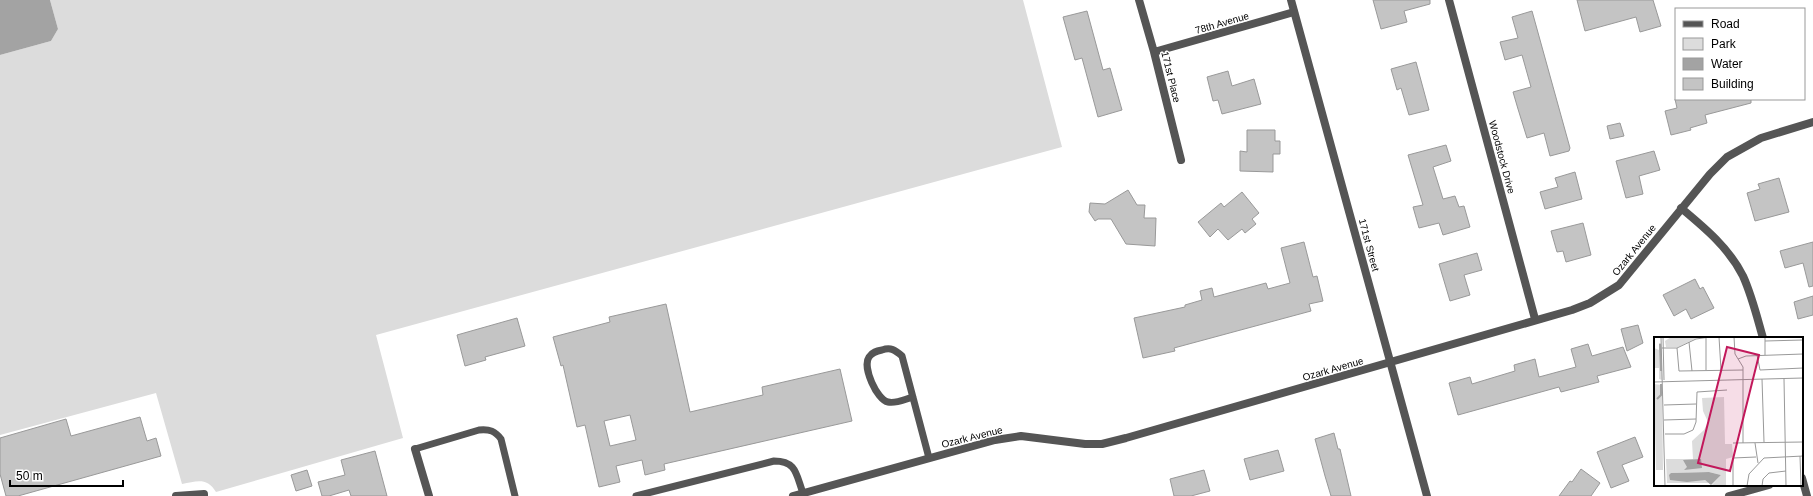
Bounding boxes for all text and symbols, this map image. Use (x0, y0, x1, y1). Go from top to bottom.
legend (1675, 8, 1805, 100)
street label: 78th Avenue (1194, 10, 1251, 36)
text: Road (1711, 17, 1740, 31)
text: Park (1711, 37, 1737, 51)
street label: 171st Place (1159, 50, 1183, 104)
text: Water (1711, 57, 1743, 71)
text: Building (1711, 77, 1754, 91)
street label: Woodstock Drive (1487, 119, 1517, 195)
street label: 171st Street (1357, 218, 1381, 273)
street label: Ozark Avenue (1610, 222, 1658, 278)
inset map (1654, 337, 1803, 486)
street label: Ozark Avenue (1301, 355, 1365, 383)
street label: Ozark Avenue (940, 424, 1004, 450)
scale bar (10, 462, 123, 488)
text: 50 m (16, 469, 43, 483)

